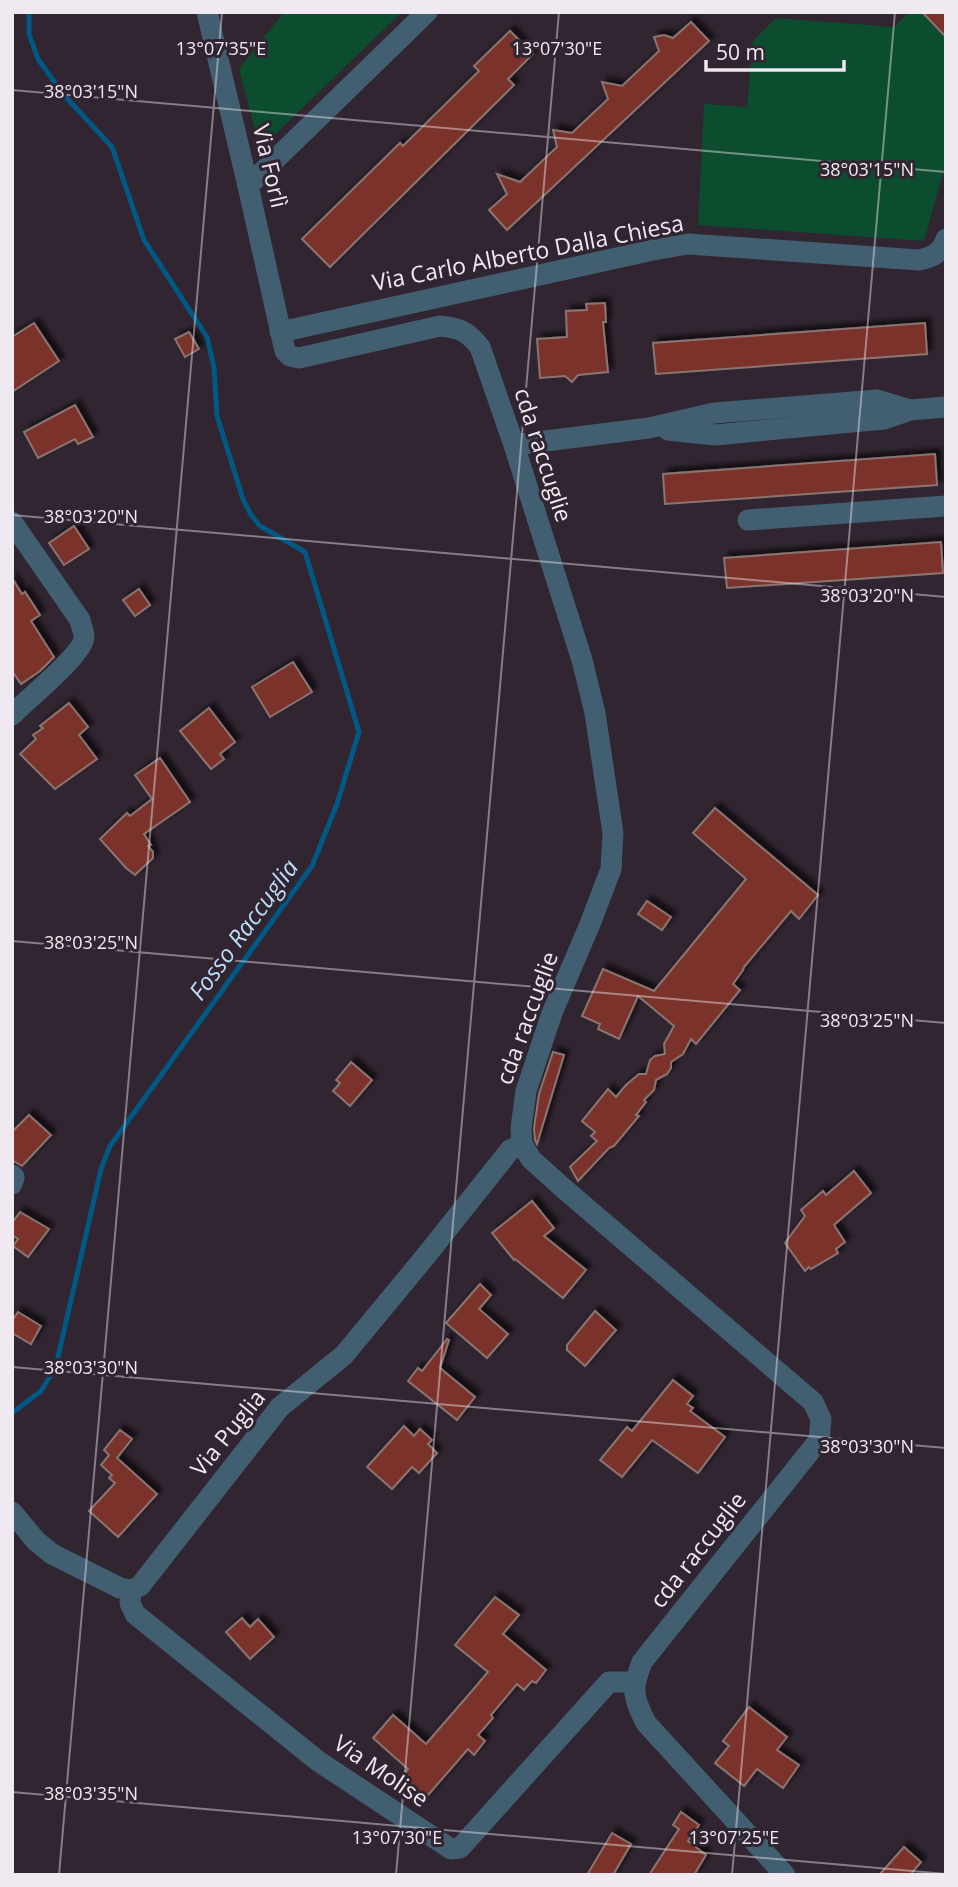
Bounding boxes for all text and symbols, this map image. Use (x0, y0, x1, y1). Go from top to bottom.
scale bar (706, 28, 844, 72)
text: 13°07'35"E (176, 36, 266, 60)
text: 13°07'30"E (512, 36, 602, 60)
text: 50 m (716, 38, 765, 66)
text: 38°03'15"N (44, 79, 138, 103)
street label: Via Forlì (246, 121, 296, 211)
text: 38°03'15"N (820, 157, 914, 181)
street label: Via Carlo Alberto Dalla Chiesa (370, 206, 686, 298)
street label: cda raccuglie (507, 384, 581, 526)
text: 38°03'20"N (44, 504, 138, 528)
text: 38°03'20"N (820, 583, 914, 607)
water label: Fosso Raccuglia (181, 852, 305, 1006)
text: 38°03'25"N (44, 930, 138, 954)
street label: cda raccuglie (487, 947, 565, 1089)
text: 38°03'25"N (820, 1008, 914, 1032)
text: 38°03'30"N (44, 1355, 138, 1379)
street label: Via Puglia (182, 1382, 272, 1483)
text: 38°03'30"N (820, 1434, 914, 1458)
street label: cda raccuglie (642, 1485, 753, 1614)
street label: Via Molise (328, 1727, 435, 1814)
text: 38°03'35"N (44, 1781, 138, 1805)
text: 13°07'30"E (352, 1825, 442, 1849)
text: 13°07'25"E (689, 1825, 779, 1849)

